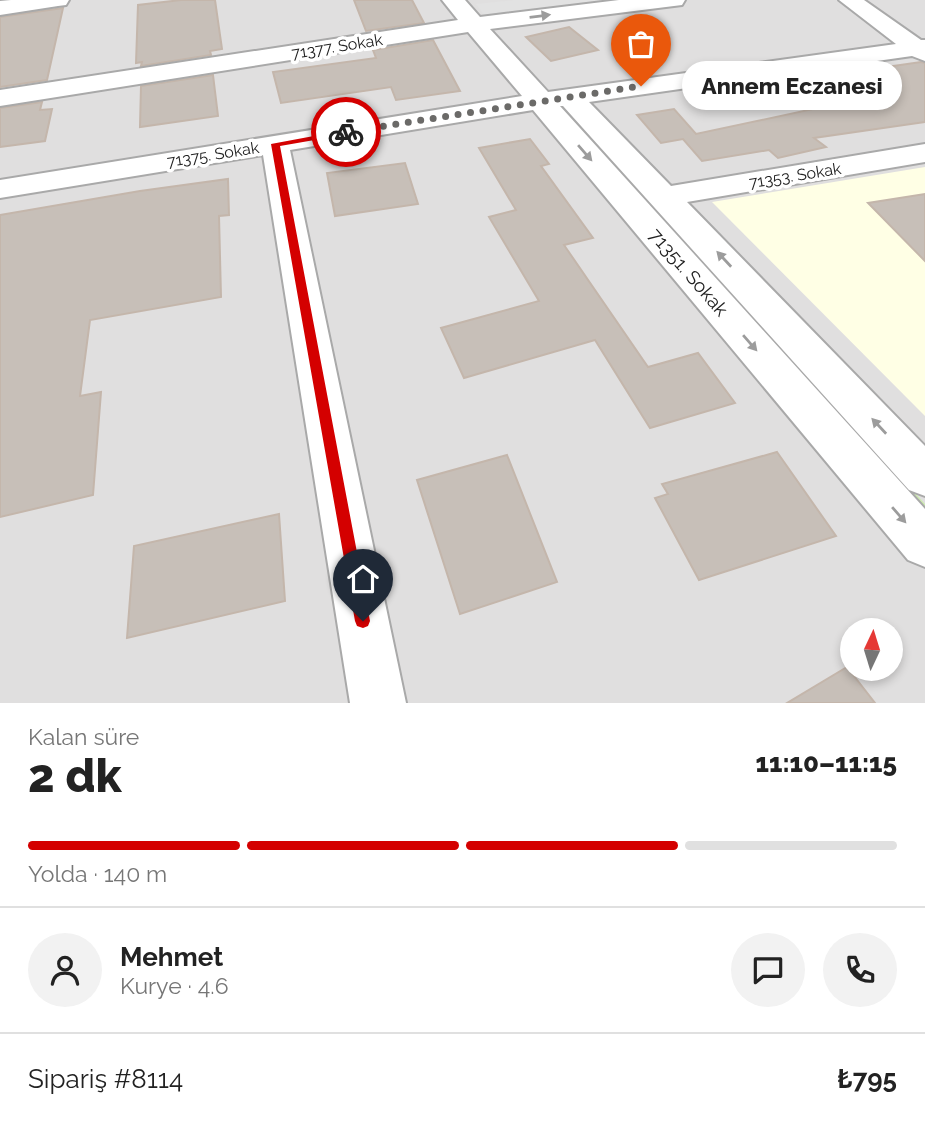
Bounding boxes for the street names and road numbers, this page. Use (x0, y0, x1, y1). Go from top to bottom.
street label: 71377. Sokak (290, 30, 384, 63)
street label: 71375. Sokak (166, 138, 261, 171)
street label: 71353. Sokak (748, 159, 843, 192)
street label: 71351. Sokak (645, 224, 733, 320)

